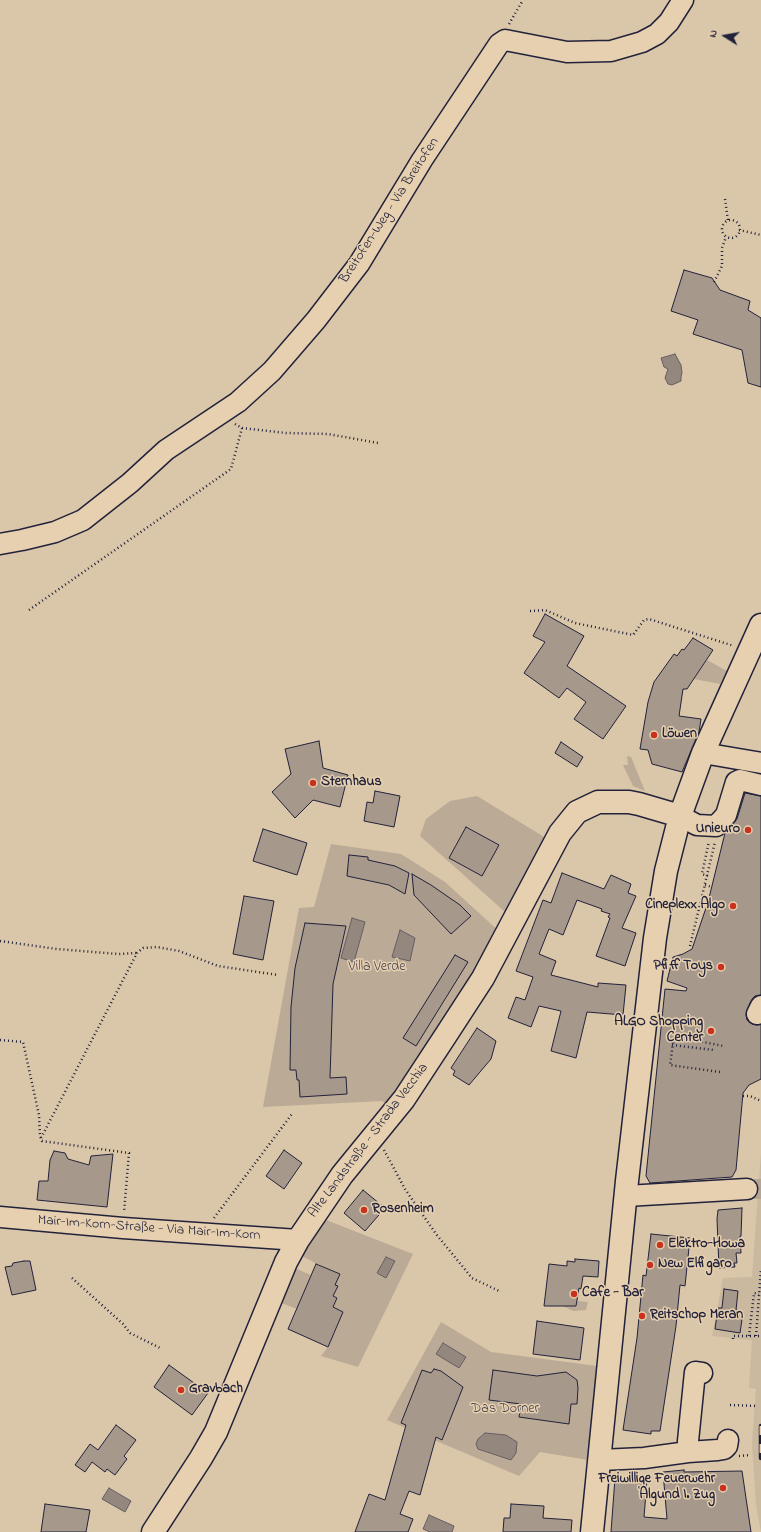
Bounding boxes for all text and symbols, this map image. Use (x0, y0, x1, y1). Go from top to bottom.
north arrow (705, 16, 745, 56)
text: N (705, 29, 722, 39)
street label: Breitofen-Weg - Via Breitofen (337, 135, 443, 287)
place label: Löwen (662, 727, 697, 743)
marker: Löwen (649, 730, 659, 740)
place label: Sternhaus (321, 775, 382, 791)
marker: Sternhaus (308, 778, 318, 788)
place label: Unieuro (696, 822, 740, 838)
marker: Unieuro (743, 825, 753, 835)
place label: Cineplexx Algo (645, 898, 725, 914)
marker: Cineplexx Algo (728, 901, 738, 911)
place label: Pfiff Toys (654, 959, 713, 975)
park label: Villa Verde (349, 960, 405, 976)
marker: Pfiff Toys (716, 962, 726, 972)
place label: ALGO Shopping Center (614, 1015, 703, 1048)
marker: ALGO Shopping Center (706, 1026, 716, 1036)
street label: Alte Landstraße - Strada Vecchia (305, 1060, 433, 1222)
place label: Rosenheim (372, 1202, 434, 1218)
marker: Rosenheim (359, 1205, 369, 1215)
street label: Mair-Im-Korn-Straße - Via Mair-Im-Korn (37, 1213, 261, 1245)
place label: Elektro-Howa (668, 1237, 745, 1253)
marker: Elektro-Howa (655, 1240, 665, 1250)
place label: New Elfigaro (658, 1257, 732, 1273)
marker: New Elfigaro (645, 1260, 655, 1270)
place label: Cafe - Bar (582, 1286, 644, 1302)
marker: Cafe - Bar (569, 1289, 579, 1299)
place label: Reitschop Meran (650, 1308, 743, 1324)
marker: Reitschop Meran (637, 1311, 647, 1321)
place label: Gravbach (189, 1382, 243, 1398)
marker: Gravbach (176, 1385, 186, 1395)
park label: Das Dorner (471, 1402, 539, 1418)
place label: Freiwillige Feuerwehr Algund I. Zug (599, 1472, 715, 1504)
marker: Freiwillige Feuerwehr Algund I. Zug (718, 1483, 728, 1493)

